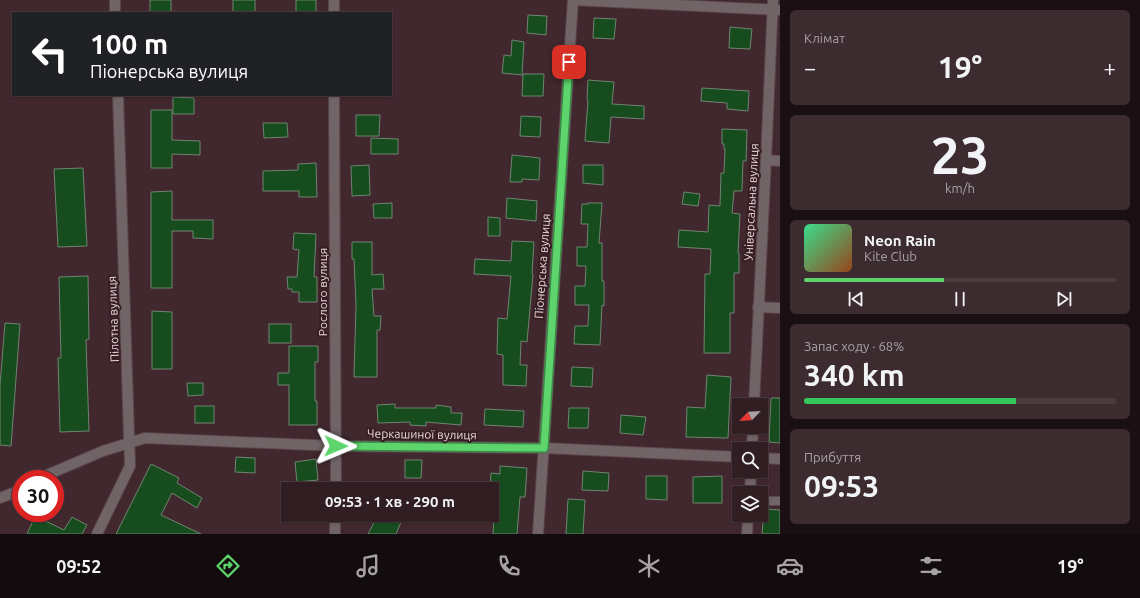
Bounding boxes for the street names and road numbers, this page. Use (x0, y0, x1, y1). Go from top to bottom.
street label: Універсальна вулиця (741, 143, 761, 261)
street label: Піонерська вулиця (532, 213, 552, 319)
street label: Рослого вулиця (316, 248, 329, 336)
street label: Пілотна вулиця (105, 276, 121, 362)
street label: Черкашиної вулиця (367, 427, 477, 441)

